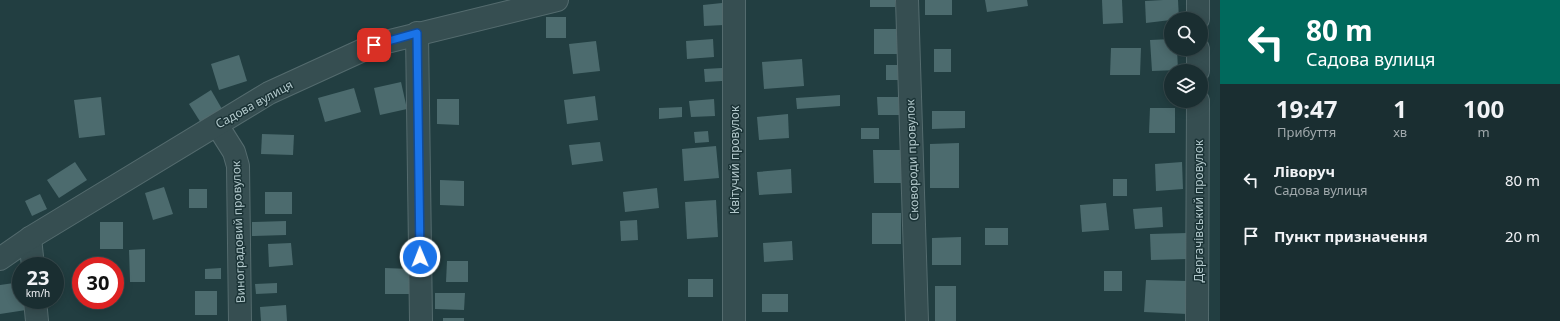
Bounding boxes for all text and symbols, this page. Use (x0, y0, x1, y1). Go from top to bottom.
text: 80 m (1306, 11, 1373, 49)
map controls (1164, 12, 1208, 108)
button: search (1164, 12, 1208, 56)
icon: left (1240, 16, 1292, 68)
pin (357, 28, 391, 62)
icon: arrive (363, 34, 385, 56)
text: Садова вулиця (1306, 47, 1435, 71)
button: layers (1164, 64, 1208, 108)
street label: Садова вулиця (212, 76, 296, 132)
text: 19:47 (1276, 92, 1337, 125)
text: 1 (1393, 92, 1407, 125)
text: 100 (1463, 92, 1504, 125)
street label: Сковороди провулок (901, 98, 923, 221)
street label: Квітучий провулок (726, 105, 743, 214)
text: Прибуття (1277, 123, 1336, 141)
text: хв (1393, 123, 1407, 141)
text: m (1478, 123, 1490, 141)
street label: Дергачівський провулок (1190, 139, 1207, 282)
street label: Виноградовий провулок (227, 160, 249, 304)
text: Ліворуч (1274, 161, 1335, 181)
icon: left (1240, 169, 1262, 191)
text: 80 m (1505, 170, 1540, 190)
text: Садова вулиця (1274, 181, 1367, 199)
icon: arrive (1240, 225, 1262, 247)
text: Пункт призначення (1274, 226, 1428, 246)
text: 20 m (1505, 226, 1540, 246)
position arrow (399, 236, 441, 278)
speed limit sign: 30 (72, 257, 124, 309)
text: 23 (27, 264, 49, 291)
text: km/h (26, 286, 50, 300)

